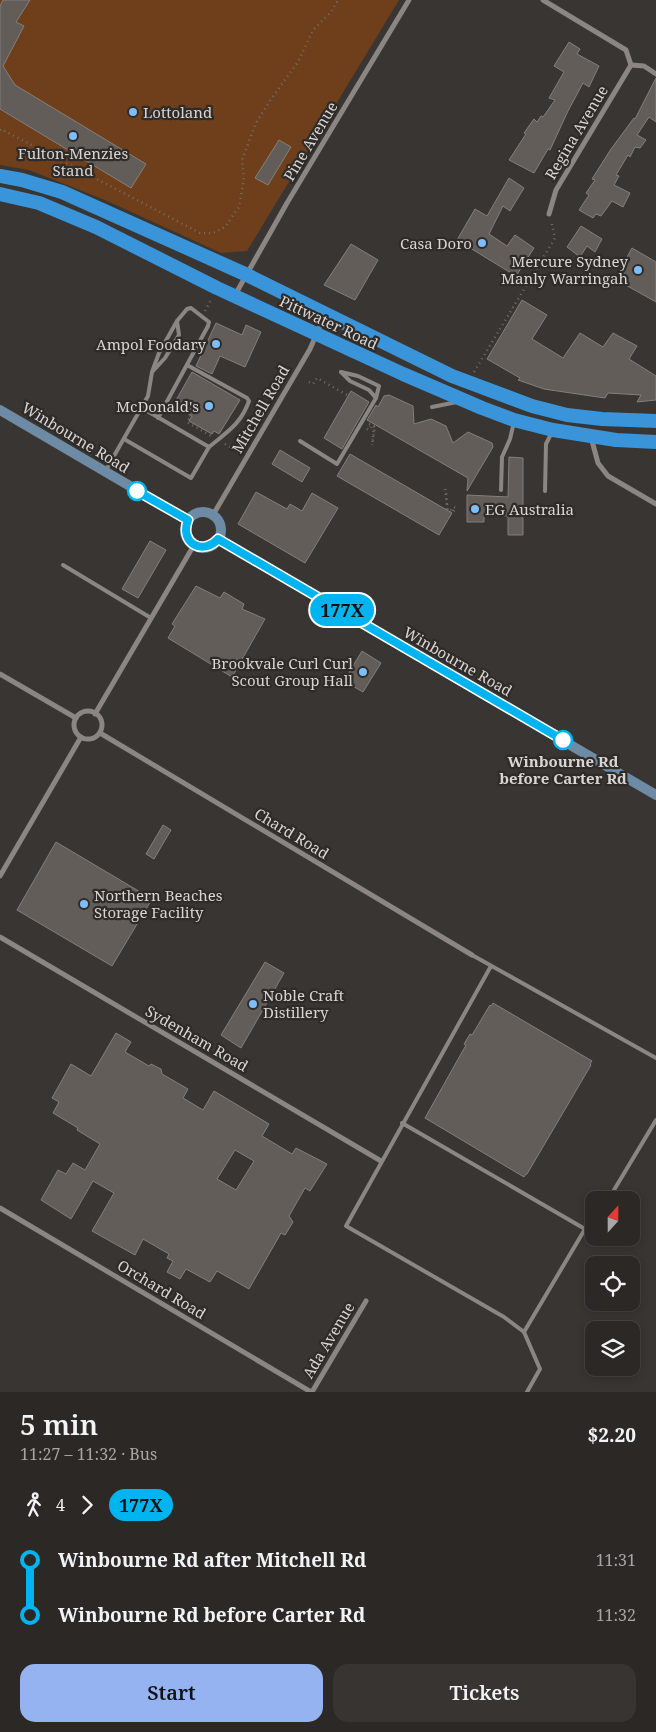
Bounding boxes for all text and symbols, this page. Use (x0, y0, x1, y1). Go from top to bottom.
street label: Regina Avenue (540, 81, 612, 183)
street label: Pine Avenue (278, 98, 342, 184)
place label: Lottoland (143, 102, 212, 122)
marker: Lottoland (127, 106, 139, 118)
marker: Fulton-Menzies Stand (67, 130, 79, 142)
place label: Fulton-Menzies Stand (18, 143, 128, 180)
place label: Casa Doro (400, 233, 472, 253)
marker: Casa Doro (476, 237, 488, 249)
place label: Mercure Sydney Manly Warringah (501, 251, 629, 288)
marker: Mercure Sydney Manly Warringah (632, 264, 644, 276)
street label: Pittwater Road (277, 290, 381, 354)
place label: Ampol Foodary (96, 334, 207, 354)
marker: Ampol Foodary (210, 338, 222, 350)
street label: Mitchell Road (227, 361, 293, 457)
place label: McDonald's (116, 396, 199, 416)
street label: Winbourne Road (18, 397, 134, 477)
marker: McDonald's (203, 400, 215, 412)
unlabelled marker (127, 481, 147, 501)
place label: EG Australia (485, 499, 574, 519)
marker: EG Australia (469, 503, 481, 515)
line badge: 177X (307, 594, 377, 626)
text: 177X (320, 598, 364, 622)
street label: Winbourne Road (400, 622, 516, 700)
place label: Brookvale Curl Curl Scout Group Hall (212, 653, 353, 690)
marker: Brookvale Curl Curl Scout Group Hall (357, 666, 369, 678)
marker: Winbourne Rd before Carter Rd (553, 730, 573, 750)
place label: Winbourne Rd before Carter Rd (499, 751, 627, 788)
street label: Chard Road (251, 803, 333, 863)
place label: Northern Beaches Storage Facility (94, 885, 223, 922)
marker: Northern Beaches Storage Facility (78, 898, 90, 910)
place label: Noble Craft Distillery (263, 985, 344, 1022)
marker: Noble Craft Distillery (247, 998, 259, 1010)
street label: Sydenham Road (142, 1000, 252, 1076)
north arrow (585, 1191, 640, 1246)
map controls (585, 1191, 640, 1376)
street label: Orchard Road (114, 1255, 210, 1323)
button: locate (585, 1256, 640, 1311)
street label: Ada Avenue (297, 1298, 359, 1382)
button: layers (585, 1321, 640, 1376)
text: 5 min (20, 1405, 98, 1443)
text: $2.20 (587, 1422, 636, 1448)
text: 11:27 – 11:32 · Bus (20, 1443, 157, 1465)
icon: walk (20, 1491, 48, 1519)
icon: forward (73, 1491, 101, 1519)
text: 177X (119, 1493, 163, 1517)
text: 4 (56, 1494, 65, 1516)
text: Winbourne Rd after Mitchell Rd (58, 1547, 366, 1573)
text: 11:31 (596, 1549, 636, 1571)
text: Winbourne Rd before Carter Rd (58, 1602, 365, 1628)
text: 11:32 (596, 1604, 636, 1626)
button: Start (20, 1664, 323, 1722)
button: Tickets (333, 1664, 636, 1722)

